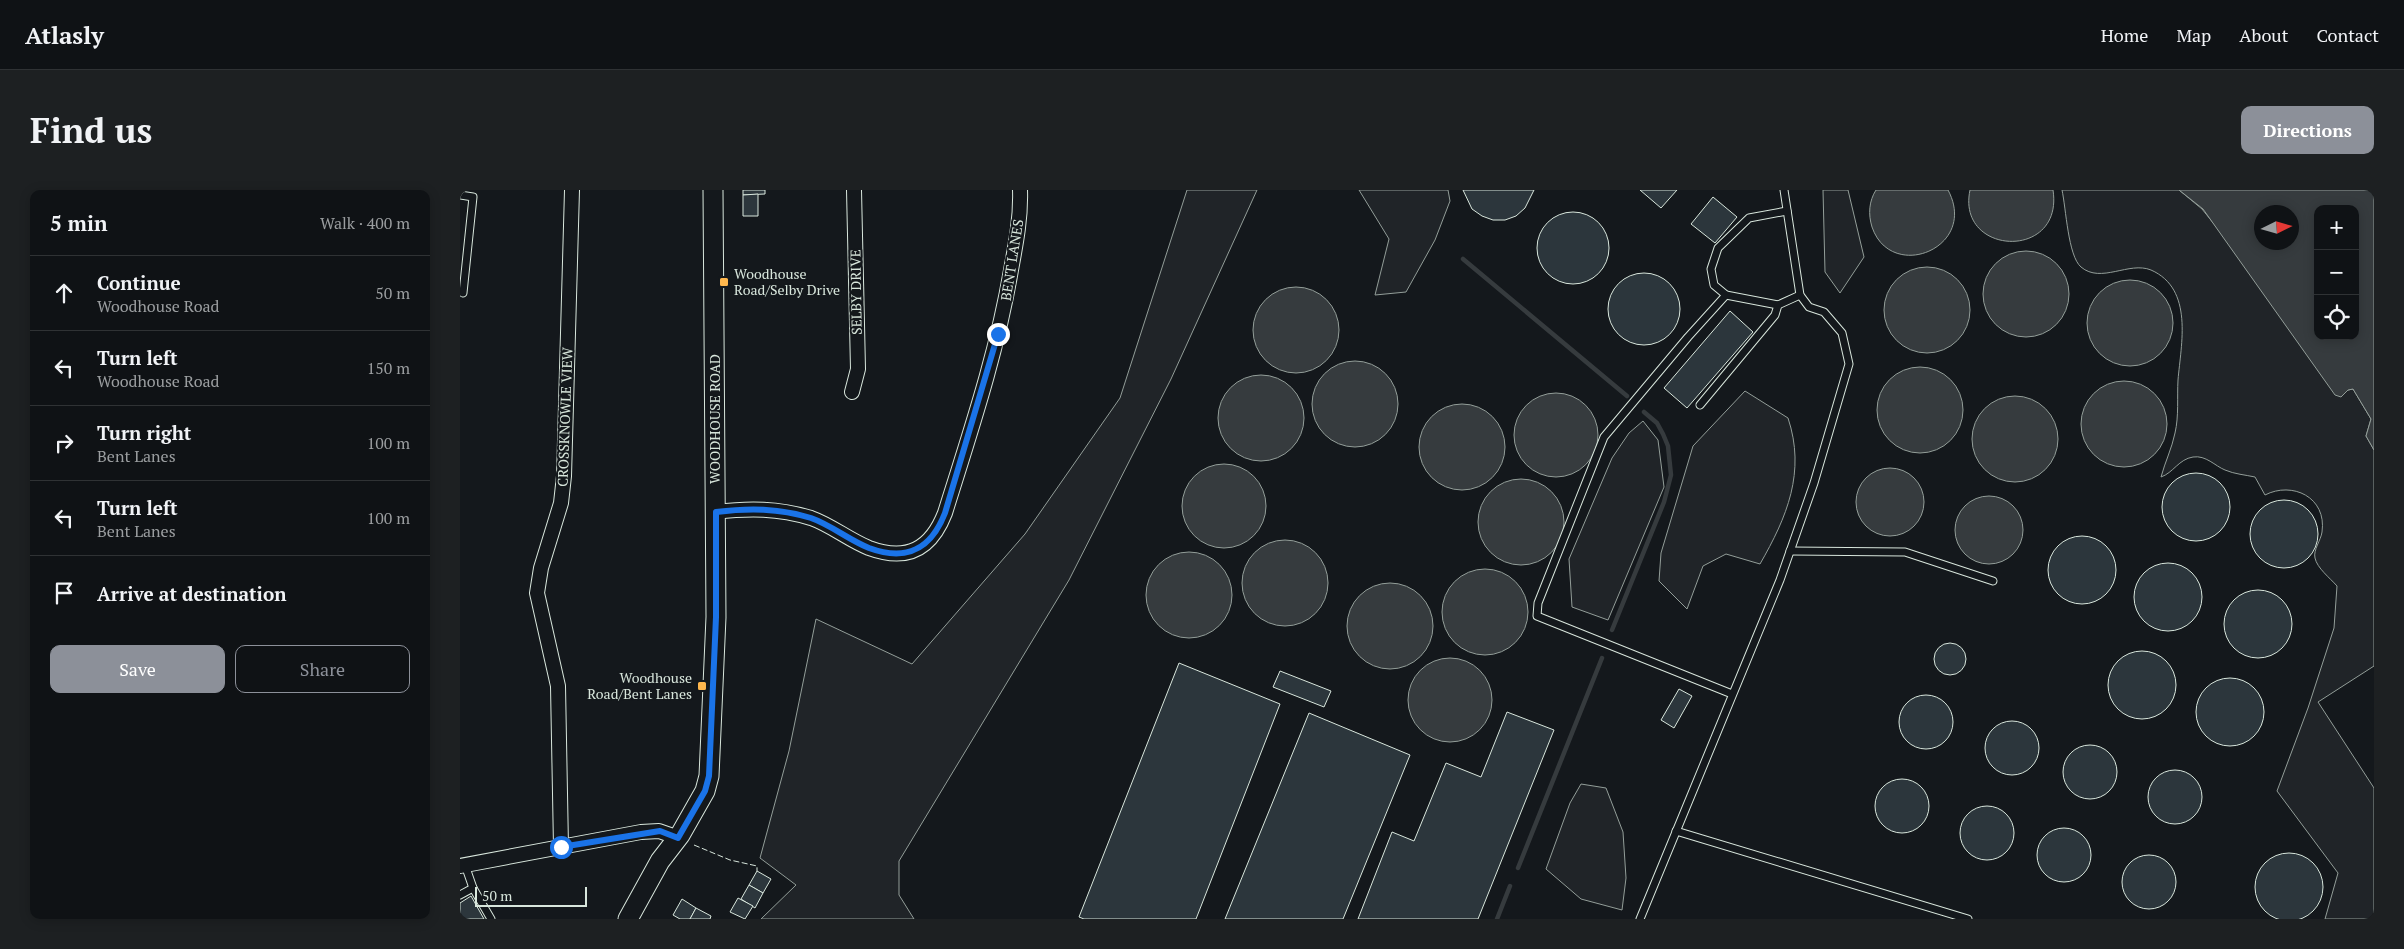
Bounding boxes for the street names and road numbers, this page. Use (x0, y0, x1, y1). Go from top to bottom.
street label: BENT LANES (996, 218, 1027, 302)
street label: SELBY DRIVE (845, 249, 866, 335)
street label: CROSSKNOWLE VIEW (553, 346, 576, 487)
street label: WOODHOUSE ROAD (705, 354, 724, 484)

